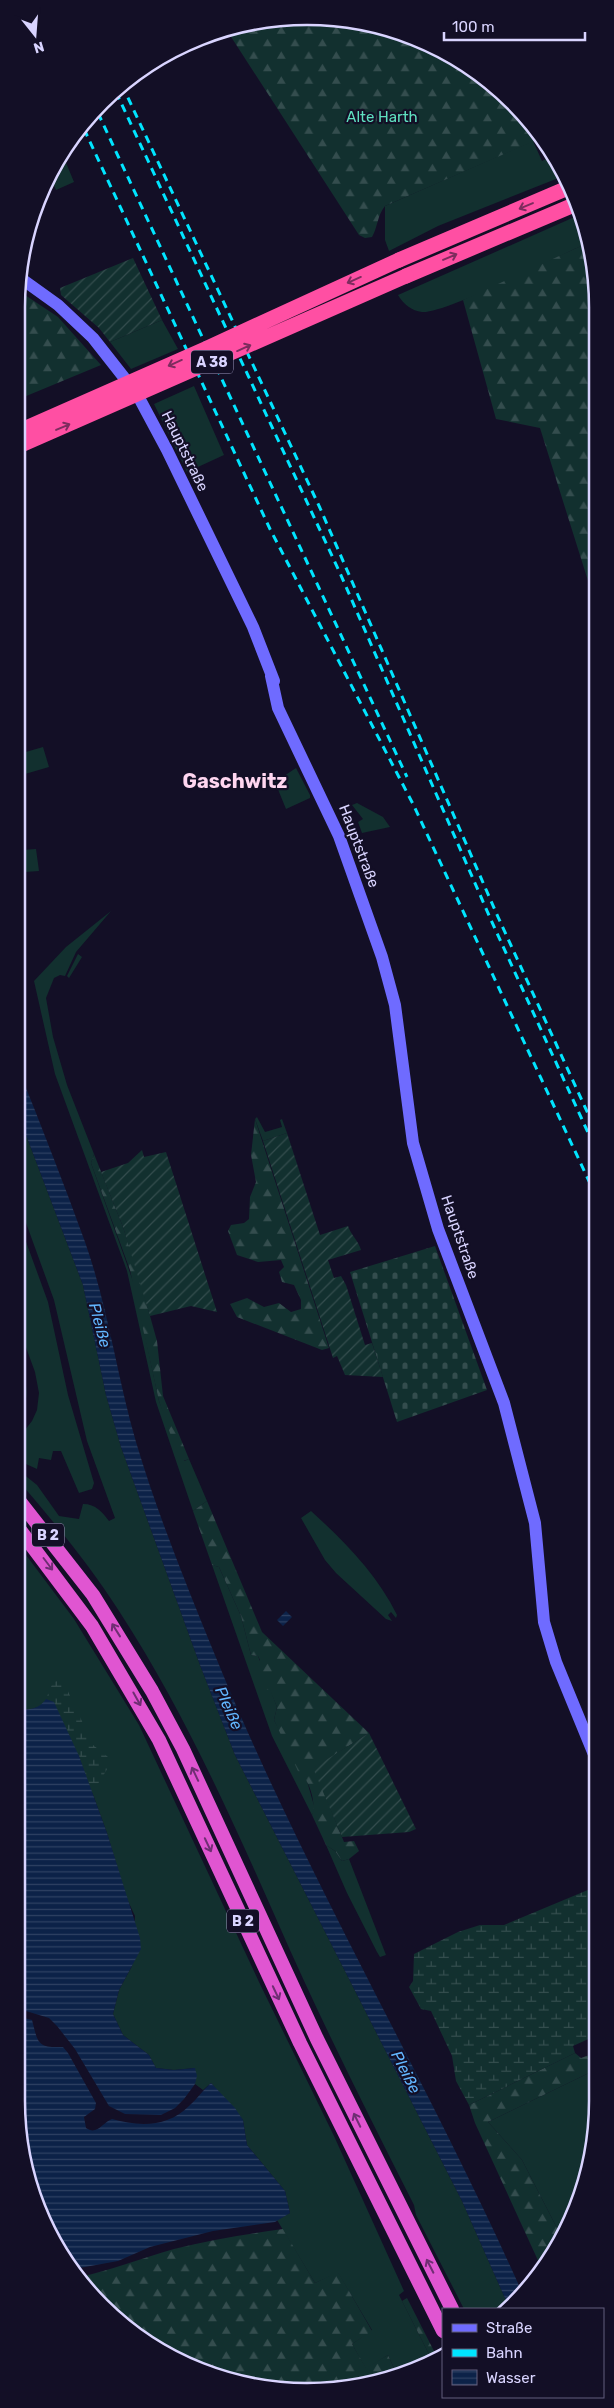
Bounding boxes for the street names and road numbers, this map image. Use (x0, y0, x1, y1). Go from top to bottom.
road number: A 38 (191, 351, 233, 374)
street label: Hauptstraße (158, 408, 212, 494)
street label: Hauptstraße (335, 802, 383, 890)
street label: Hauptstraße (437, 1193, 483, 1281)
road number: B 2 (32, 1524, 64, 1546)
road number: B 2 (227, 1910, 259, 1932)

